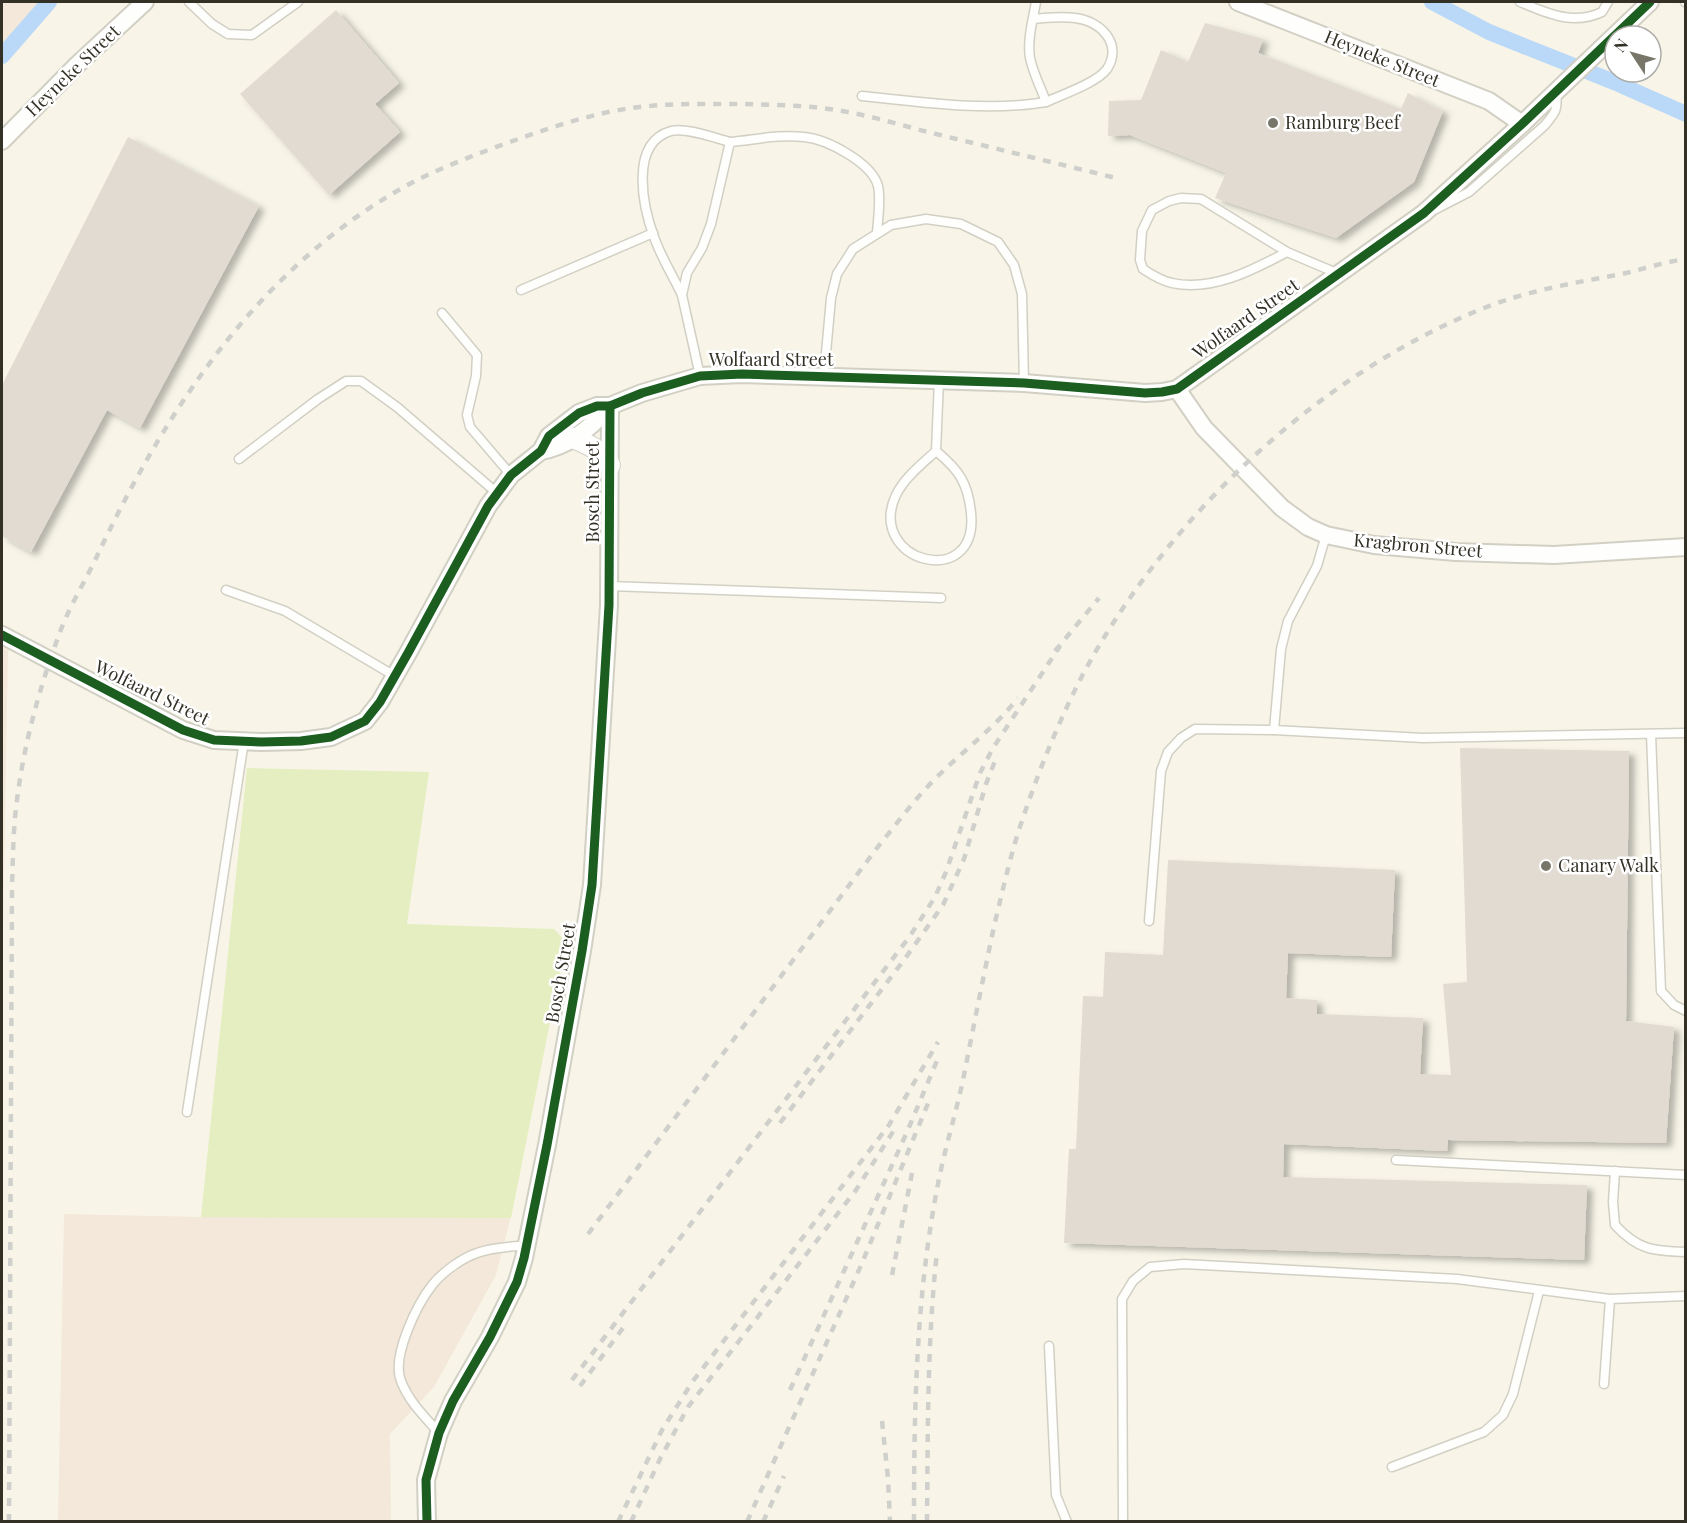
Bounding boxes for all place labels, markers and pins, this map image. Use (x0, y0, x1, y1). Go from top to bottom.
place label: Ramburg Beef (1285, 110, 1402, 134)
marker: Ramburg Beef (1266, 116, 1280, 130)
place label: Canary Walk (1558, 853, 1659, 877)
marker: Canary Walk (1539, 859, 1553, 873)

